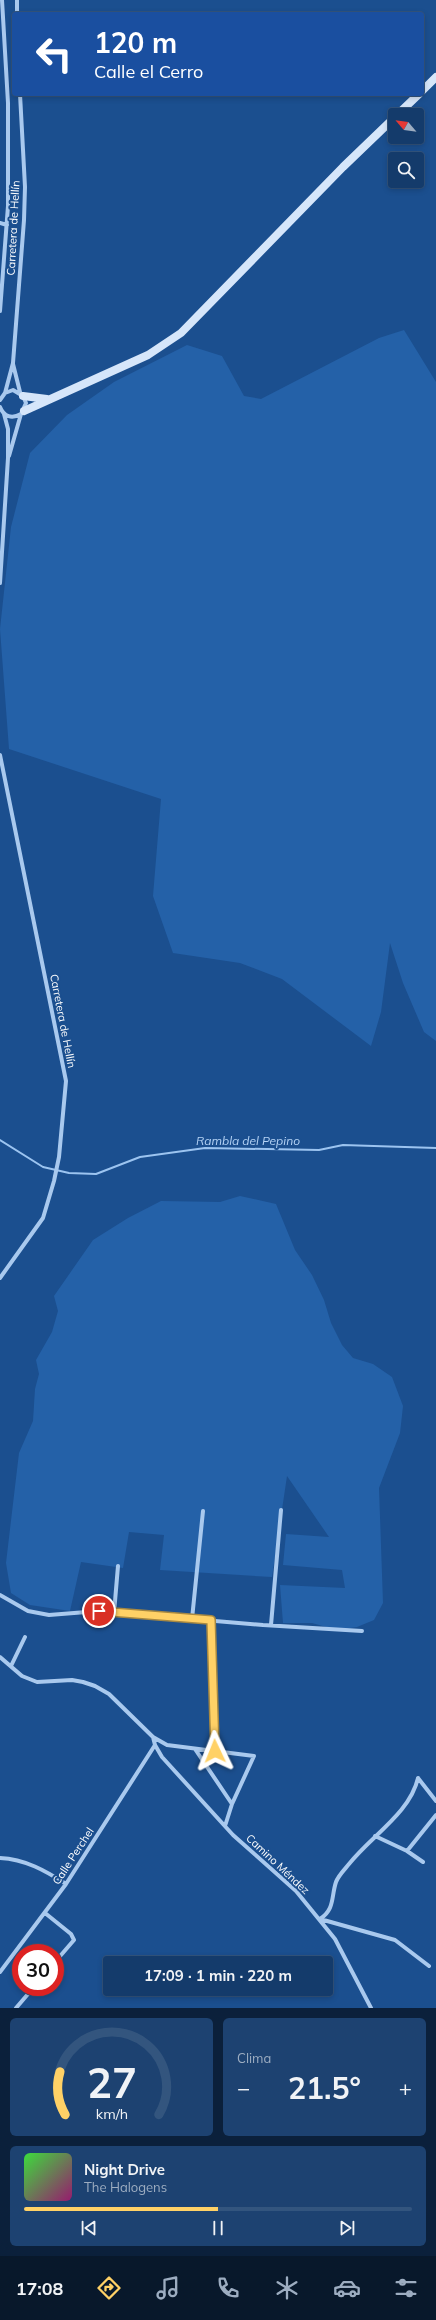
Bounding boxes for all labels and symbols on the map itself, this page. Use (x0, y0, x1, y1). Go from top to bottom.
north arrow (388, 108, 424, 144)
street label: Carretera de Hellín (4, 180, 22, 276)
street label: Carretera de Hellín (47, 973, 79, 1069)
water label: Rambla del Pepino (196, 1133, 300, 1148)
pin (82, 1594, 116, 1628)
position arrow (194, 1730, 236, 1772)
street label: Calle Perchel (49, 1825, 97, 1887)
street label: Camino Méndez (243, 1831, 313, 1897)
speed limit sign: 30 (12, 1944, 64, 1996)

